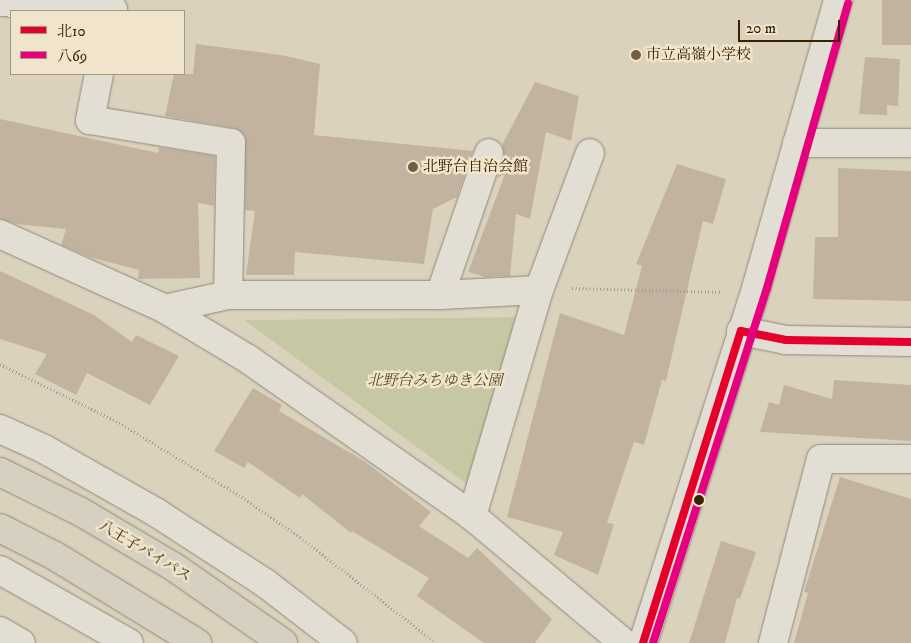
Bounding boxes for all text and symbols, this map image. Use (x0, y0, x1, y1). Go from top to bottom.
legend (10, 10, 185, 75)
scale bar (741, 10, 844, 42)
text: 20 m (746, 19, 776, 38)
text: 北10 (57, 22, 86, 41)
place label: 市立高嶺小学校 (646, 46, 751, 64)
text: 八69 (57, 47, 87, 66)
marker: 市立高嶺小学校 (630, 49, 642, 61)
place label: 北野台自治会館 (423, 158, 528, 176)
marker: 北野台自治会館 (407, 161, 419, 173)
park label: 北野台みちゆき公園 (368, 372, 502, 390)
unlabelled marker (694, 495, 704, 505)
street label: 八王子バイパス (95, 516, 195, 586)

